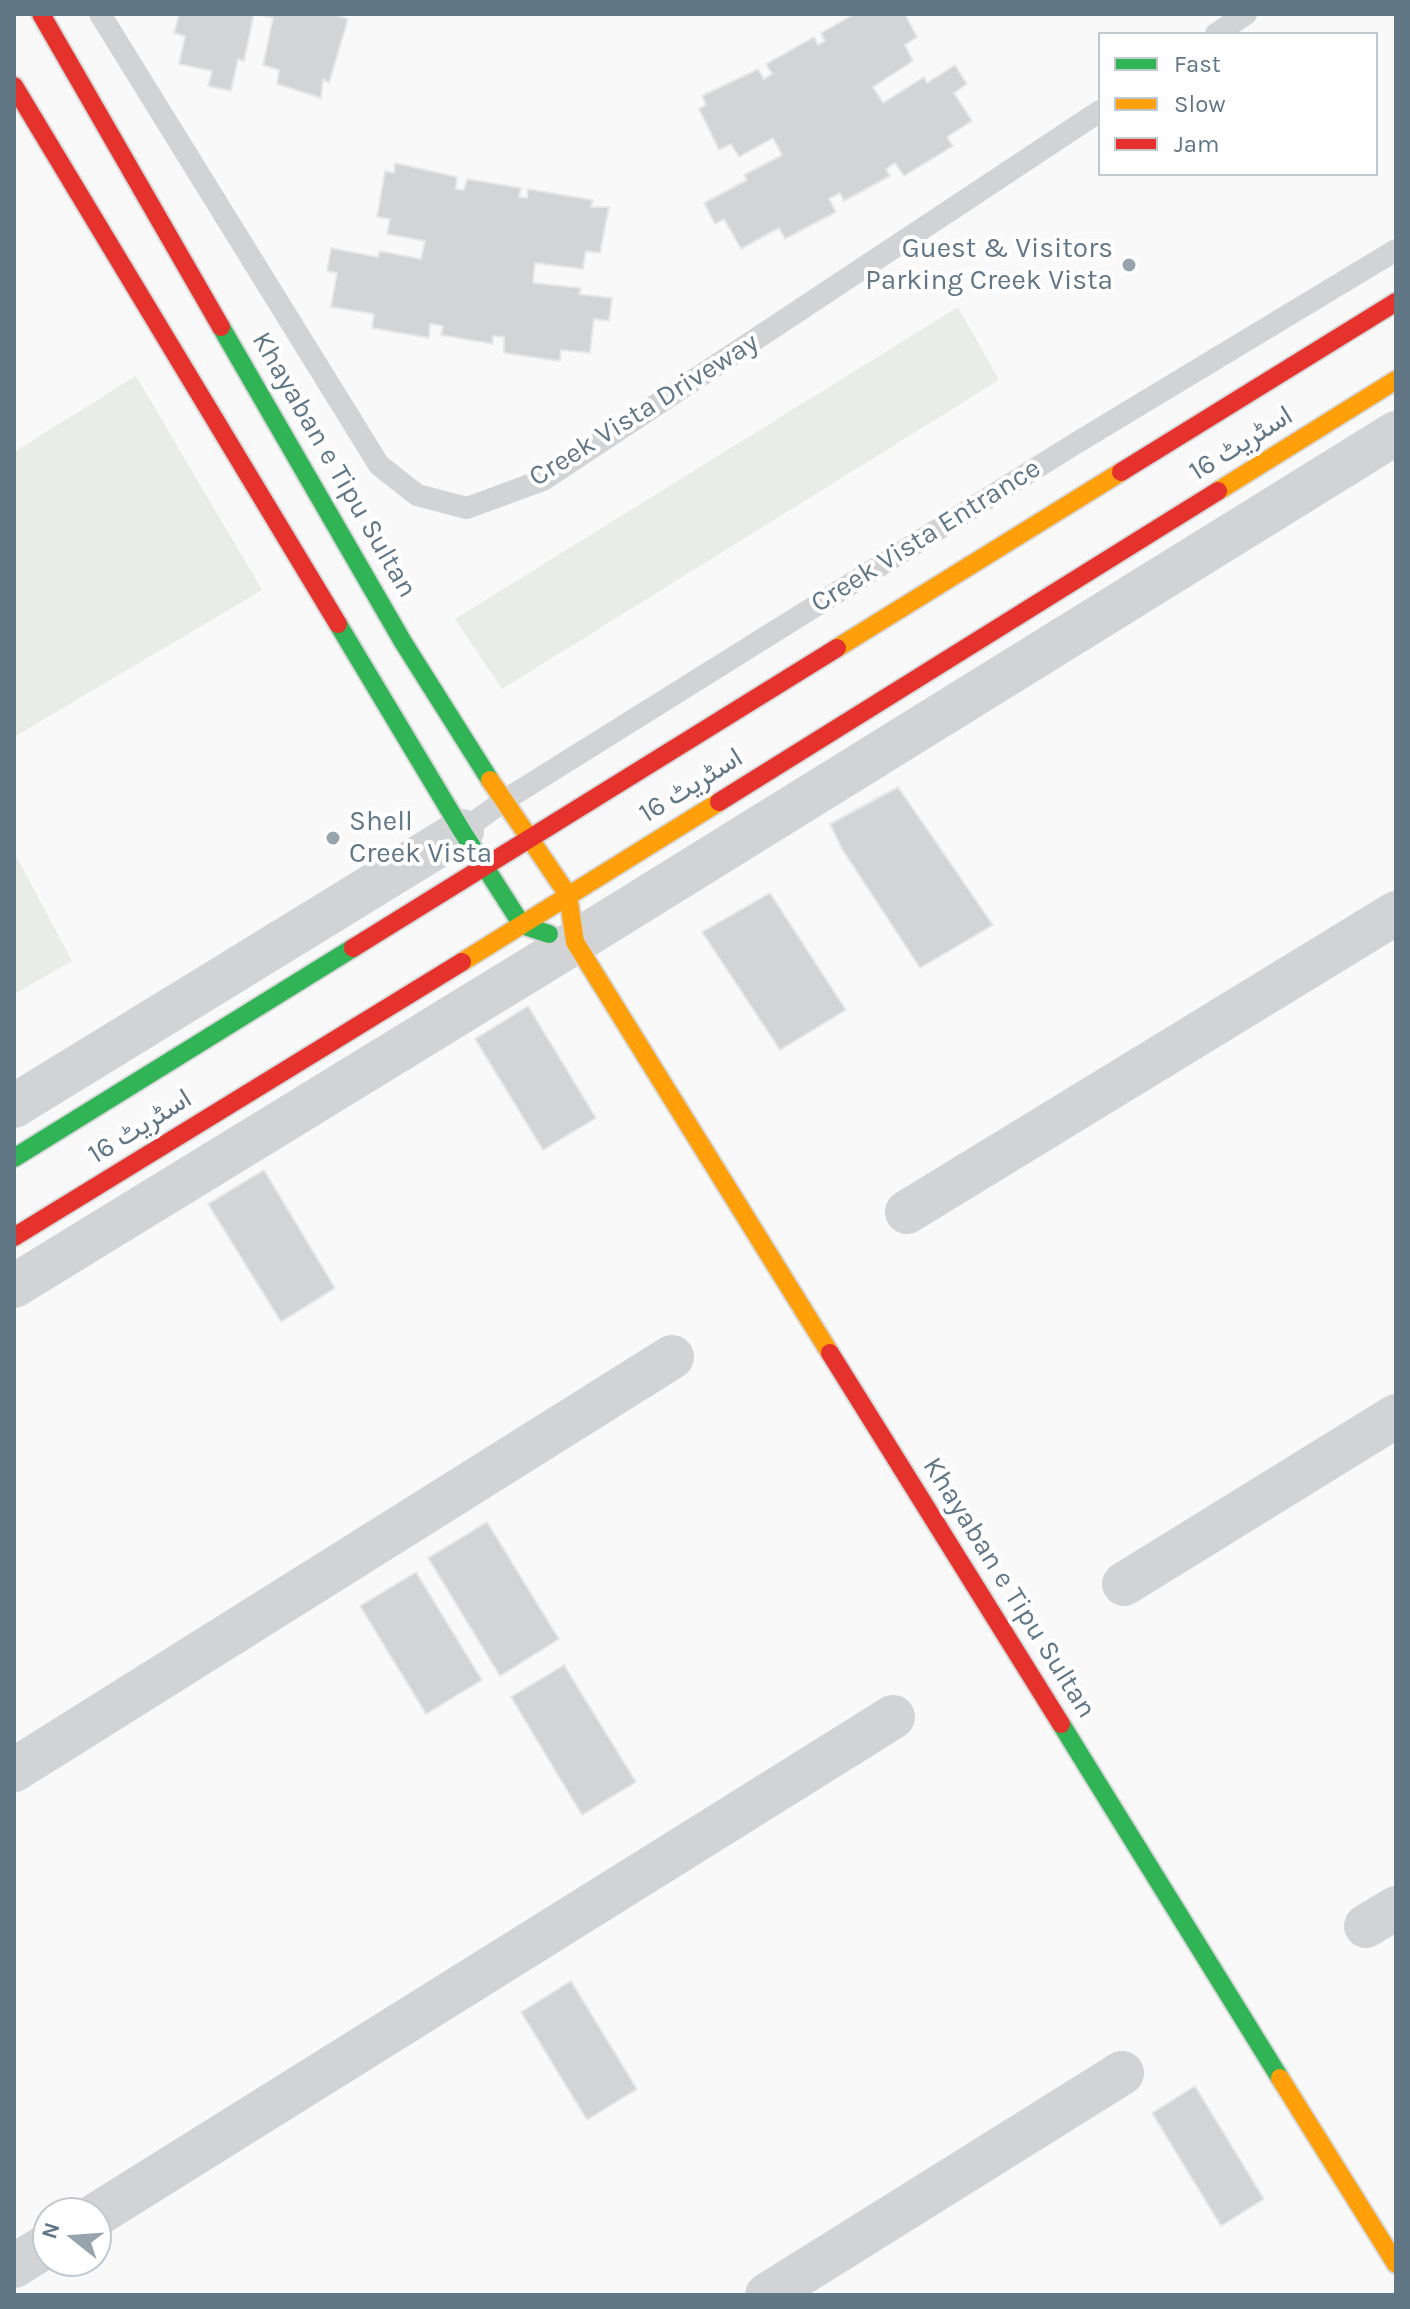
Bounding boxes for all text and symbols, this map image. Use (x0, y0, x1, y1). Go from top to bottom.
legend (1098, 32, 1378, 176)
text: Fast (1174, 50, 1221, 78)
text: Slow (1174, 90, 1226, 118)
text: Jam (1174, 130, 1219, 158)
place label: Guest & Visitors Parking Creek Vista (865, 232, 1113, 298)
marker: Guest & Visitors Parking Creek Vista (1120, 256, 1138, 274)
street label: Khayaban e Tipu Sultan (244, 326, 424, 604)
street label: Creek Vista Driveway (523, 326, 765, 494)
street label: اسٹریٹ 16 (1183, 399, 1299, 489)
street label: Creek Vista Entrance (805, 452, 1047, 620)
street label: اسٹریٹ 16 (633, 741, 749, 831)
place label: Shell Creek Vista (349, 805, 492, 871)
marker: Shell Creek Vista (324, 829, 342, 847)
street label: اسٹریٹ 16 (82, 1082, 198, 1172)
street label: Khayaban e Tipu Sultan (915, 1451, 1103, 1725)
north arrow (32, 2197, 112, 2277)
text: N (36, 2219, 66, 2242)

